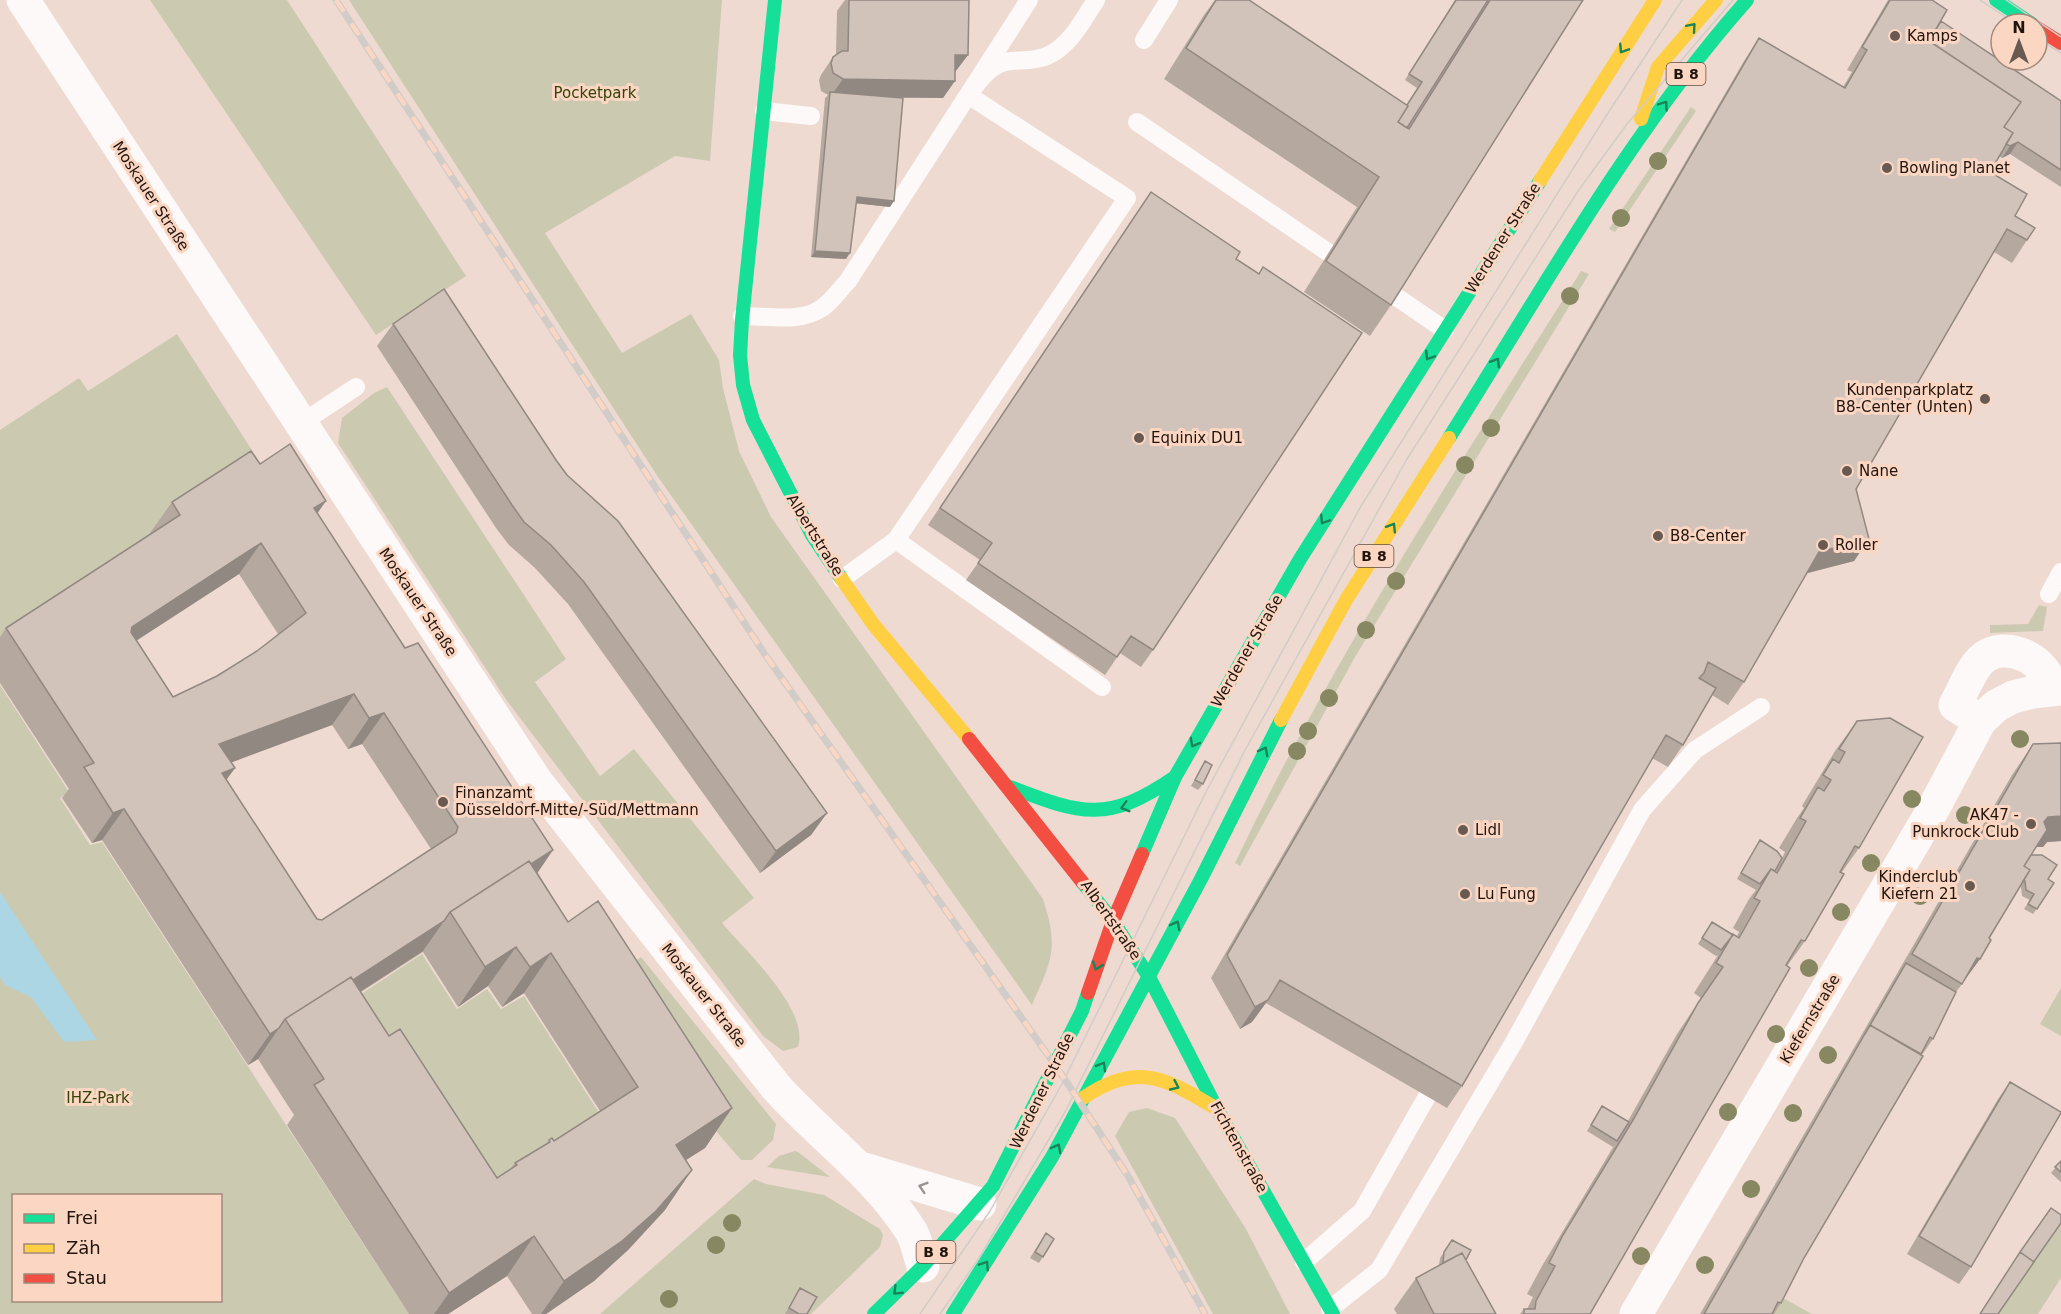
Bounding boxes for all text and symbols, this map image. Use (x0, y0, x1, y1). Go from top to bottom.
north arrow (1989, 12, 2049, 72)
text: N (2012, 18, 2026, 37)
one-way arrow (1685, 23, 1696, 34)
place label: Kamps (1907, 27, 1958, 45)
marker: Kamps (1888, 29, 1902, 43)
one-way arrow (1619, 42, 1630, 53)
road number: B 8 (1666, 63, 1706, 85)
park label: Pocketpark (554, 84, 637, 102)
one-way arrow (1657, 100, 1668, 111)
street label: Moskauer Straße (109, 138, 193, 254)
place label: Bowling Planet (1899, 159, 2010, 177)
marker: Bowling Planet (1880, 161, 1894, 175)
street label: Werdener Straße (1462, 179, 1544, 297)
one-way arrow (1424, 350, 1436, 360)
one-way arrow (1488, 358, 1499, 369)
place label: Kundenparkplatz B8-Center (Unten) (1836, 381, 1973, 416)
marker: Kundenparkplatz B8-Center (Unten) (1978, 392, 1992, 406)
place label: Equinix DU1 (1151, 429, 1243, 447)
marker: Equinix DU1 (1132, 431, 1146, 445)
place label: Nane (1859, 462, 1898, 480)
marker: Nane (1840, 464, 1854, 478)
street label: Albertstraße (783, 491, 847, 579)
one-way arrow (1320, 513, 1331, 524)
one-way arrow (1384, 523, 1396, 533)
place label: B8-Center (1670, 527, 1747, 545)
marker: B8-Center (1651, 529, 1665, 543)
place label: Roller (1835, 536, 1878, 554)
marker: Roller (1816, 538, 1830, 552)
street label: Moskauer Straße (375, 544, 461, 660)
road number: B 8 (1354, 545, 1394, 567)
street label: Werdener Straße (1207, 592, 1287, 710)
one-way arrow (1190, 737, 1201, 747)
one-way arrow (1257, 747, 1268, 758)
place label: Finanzamt Düsseldorf-Mitte/-Süd/Mettmann (455, 784, 699, 819)
marker: Finanzamt Düsseldorf-Mitte/-Süd/Mettmann (436, 795, 450, 809)
one-way arrow (1120, 799, 1130, 812)
place label: AK47 - Punkrock Club (1912, 806, 2019, 841)
marker: AK47 - Punkrock Club (2024, 817, 2038, 831)
place label: Lidl (1475, 821, 1501, 839)
marker: Lidl (1456, 823, 1470, 837)
place label: Kinderclub Kiefern 21 (1878, 868, 1958, 903)
street label: Albertstraße (1077, 877, 1145, 963)
marker: Kinderclub Kiefern 21 (1963, 879, 1977, 893)
place label: Lu Fung (1477, 885, 1536, 903)
marker: Lu Fung (1458, 887, 1472, 901)
one-way arrow (1169, 921, 1180, 932)
street label: Moskauer Straße (658, 940, 750, 1050)
one-way arrow (1092, 960, 1105, 970)
street label: Kiefernstraße (1776, 971, 1844, 1067)
street label: Werdener Straße (1006, 1030, 1078, 1152)
one-way arrow (1094, 1061, 1106, 1072)
one-way arrow (1168, 1079, 1179, 1091)
park label: IHZ-Park (66, 1089, 130, 1107)
street label: Fichtenstraße (1206, 1098, 1272, 1196)
one-way arrow (1050, 1143, 1061, 1154)
one-way arrow (918, 1182, 929, 1194)
legend (12, 1194, 222, 1302)
text: Frei (66, 1207, 98, 1228)
text: Zäh (66, 1237, 101, 1258)
road number: B 8 (916, 1241, 956, 1263)
one-way arrow (978, 1261, 989, 1272)
text: Stau (66, 1267, 107, 1288)
one-way arrow (894, 1284, 904, 1295)

